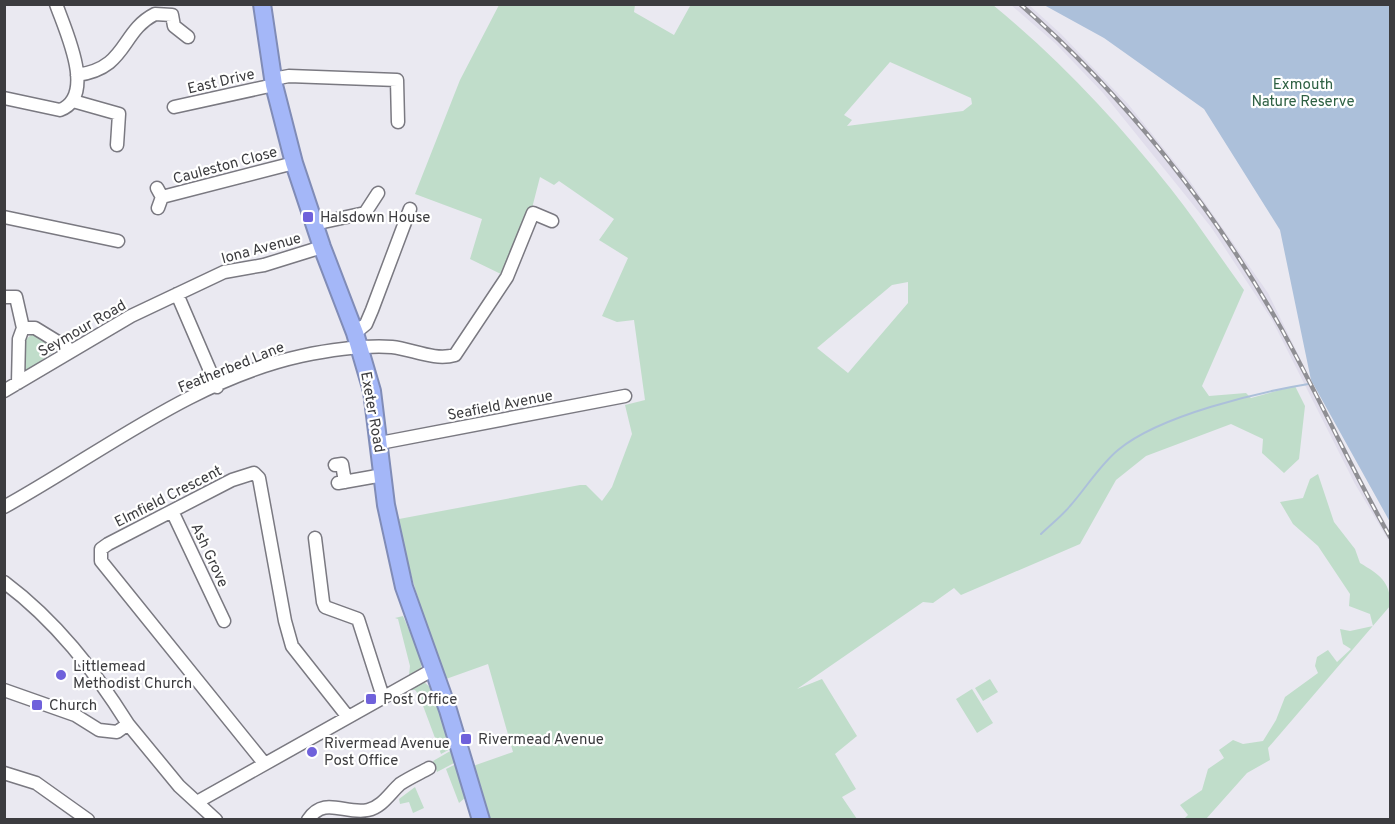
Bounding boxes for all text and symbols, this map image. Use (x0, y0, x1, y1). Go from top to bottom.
street label: East Drive (186, 66, 257, 99)
park label: Exmouth Nature Reserve (1251, 76, 1355, 112)
street label: Cauleston Close (171, 143, 280, 190)
place label: Halsdown House (320, 209, 430, 228)
marker: Halsdown House (301, 210, 315, 224)
street label: Iona Avenue (219, 230, 303, 269)
street label: Seymour Road (35, 296, 130, 362)
street label: Featherbed Lane (176, 338, 288, 398)
street label: Exeter Road (355, 370, 388, 454)
street label: Seafield Avenue (446, 387, 555, 426)
street label: Elmfield Crescent (112, 462, 226, 533)
street label: Ash Grove (185, 520, 232, 591)
place label: Littlemead Methodist Church (73, 658, 192, 694)
marker: Littlemead Methodist Church (54, 668, 68, 682)
place label: Post Office (383, 691, 457, 710)
marker: Post Office (364, 692, 378, 706)
place label: Church (49, 697, 97, 716)
marker: Church (30, 698, 44, 712)
place label: Rivermead Avenue (478, 731, 604, 750)
marker: Rivermead Avenue (459, 732, 473, 746)
place label: Rivermead Avenue Post Office (324, 735, 450, 771)
marker: Rivermead Avenue Post Office (305, 745, 319, 759)

